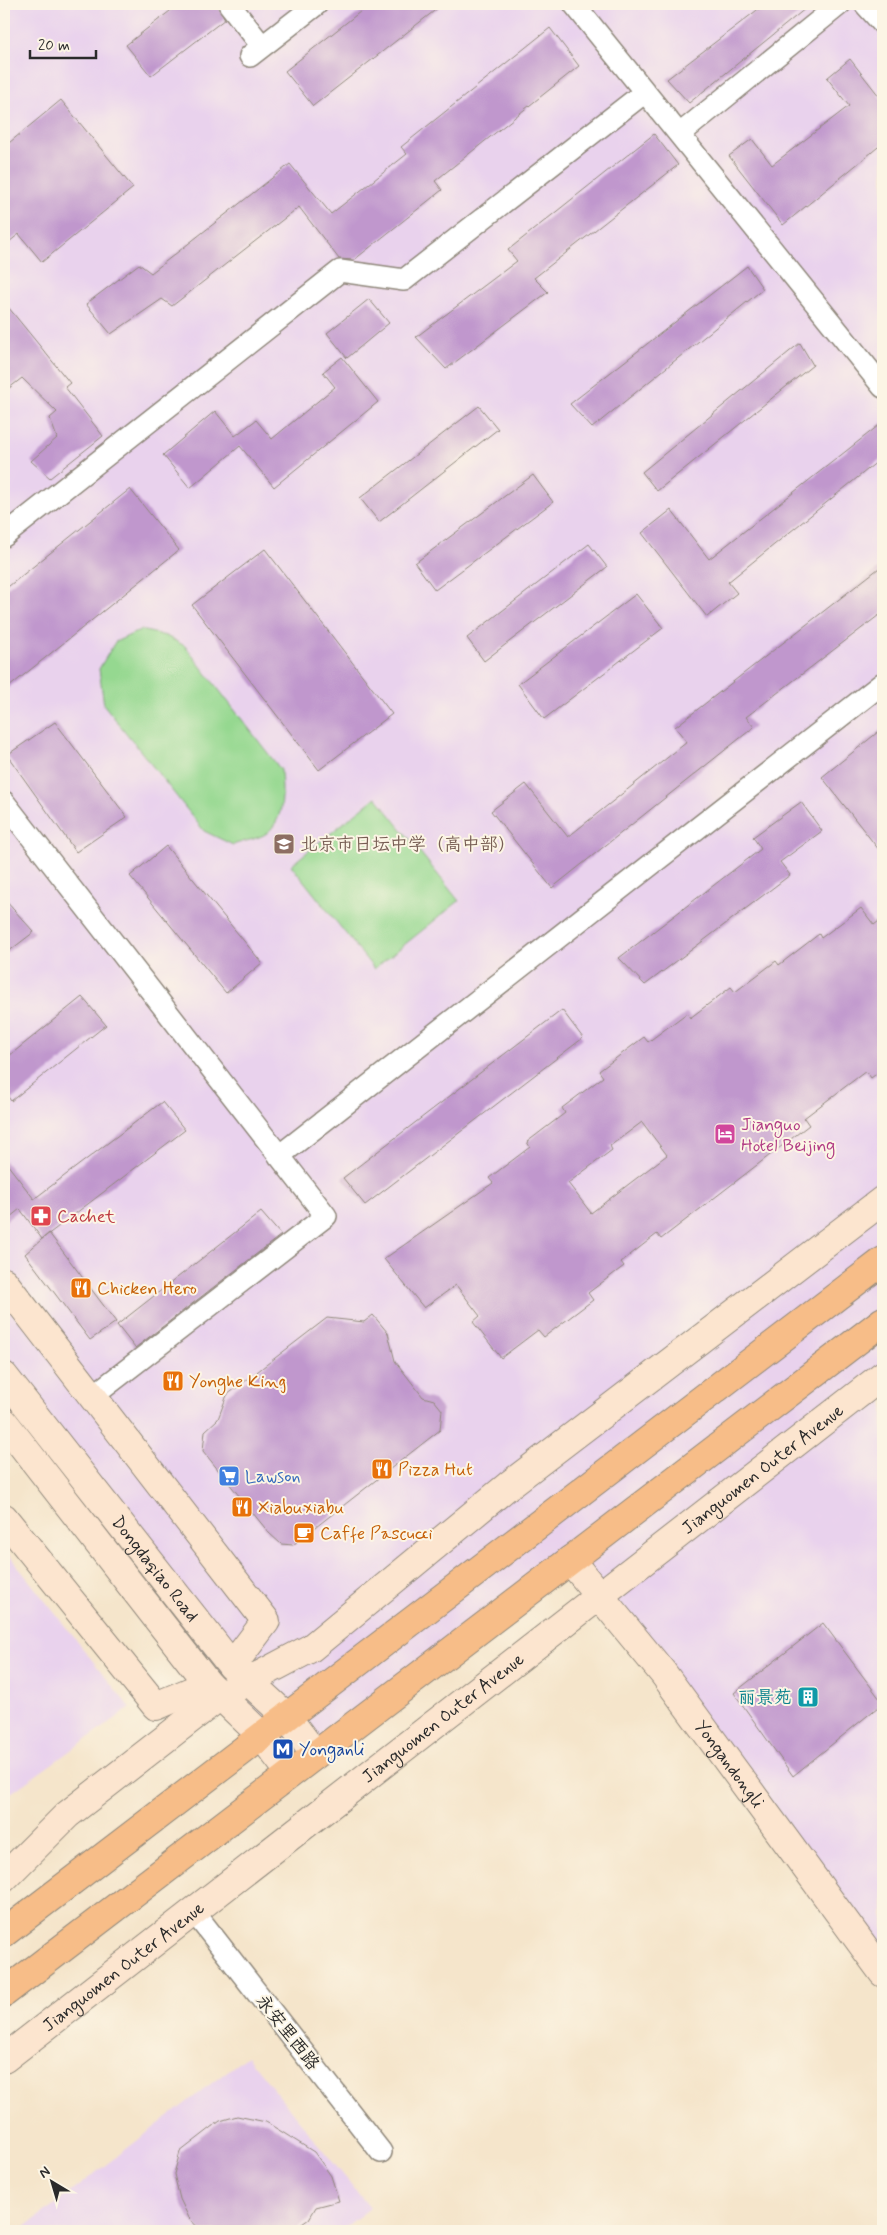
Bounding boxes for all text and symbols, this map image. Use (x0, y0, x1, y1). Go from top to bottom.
scale bar (30, 28, 96, 60)
text: 20 m (38, 36, 70, 56)
school or university icon: 北京市日坛中学（高中部） (272, 832, 296, 856)
place label: 北京市日坛中学（高中部） (300, 833, 516, 857)
place label: Jianguo Hotel Beijing (741, 1113, 835, 1159)
hotel icon: Jianguo Hotel Beijing (713, 1122, 737, 1146)
pharmacy icon: Cachet (29, 1204, 53, 1228)
place label: Cachet (57, 1205, 116, 1229)
restaurant icon: Chicken Hero (69, 1276, 93, 1300)
place label: Chicken Hero (97, 1277, 197, 1301)
restaurant icon: Yonghe King (161, 1369, 185, 1393)
place label: Yonghe King (189, 1370, 286, 1395)
street label: Jianguomen Outer Avenue (677, 1399, 849, 1540)
restaurant icon: Pizza Hut (370, 1457, 394, 1481)
place label: Pizza Hut (398, 1458, 473, 1482)
supermarket icon: Lawson (217, 1464, 241, 1488)
place label: Lawson (245, 1465, 301, 1489)
restaurant icon: Xiabuxiabu (230, 1495, 254, 1519)
place label: Xiabuxiabu (258, 1496, 344, 1520)
street label: Dongdaqiao Road (105, 1511, 204, 1627)
cafe icon: Caffe Pascucci (292, 1521, 316, 1545)
place label: Caffe Pascucci (320, 1522, 433, 1546)
street label: Jianguomen Outer Avenue (357, 1648, 529, 1789)
building icon: 丽景苑 (796, 1685, 820, 1709)
place label: 丽景苑 (738, 1686, 792, 1710)
street label: Yongandongli (689, 1716, 769, 1813)
metro station icon: Yonganli (271, 1737, 295, 1761)
place label: Yonganli (299, 1738, 364, 1763)
street label: Jianguomen Outer Avenue (38, 1896, 210, 2038)
street label: 永安里西路 (250, 1990, 324, 2075)
north arrow (28, 2158, 78, 2208)
text: N (35, 2163, 54, 2183)

